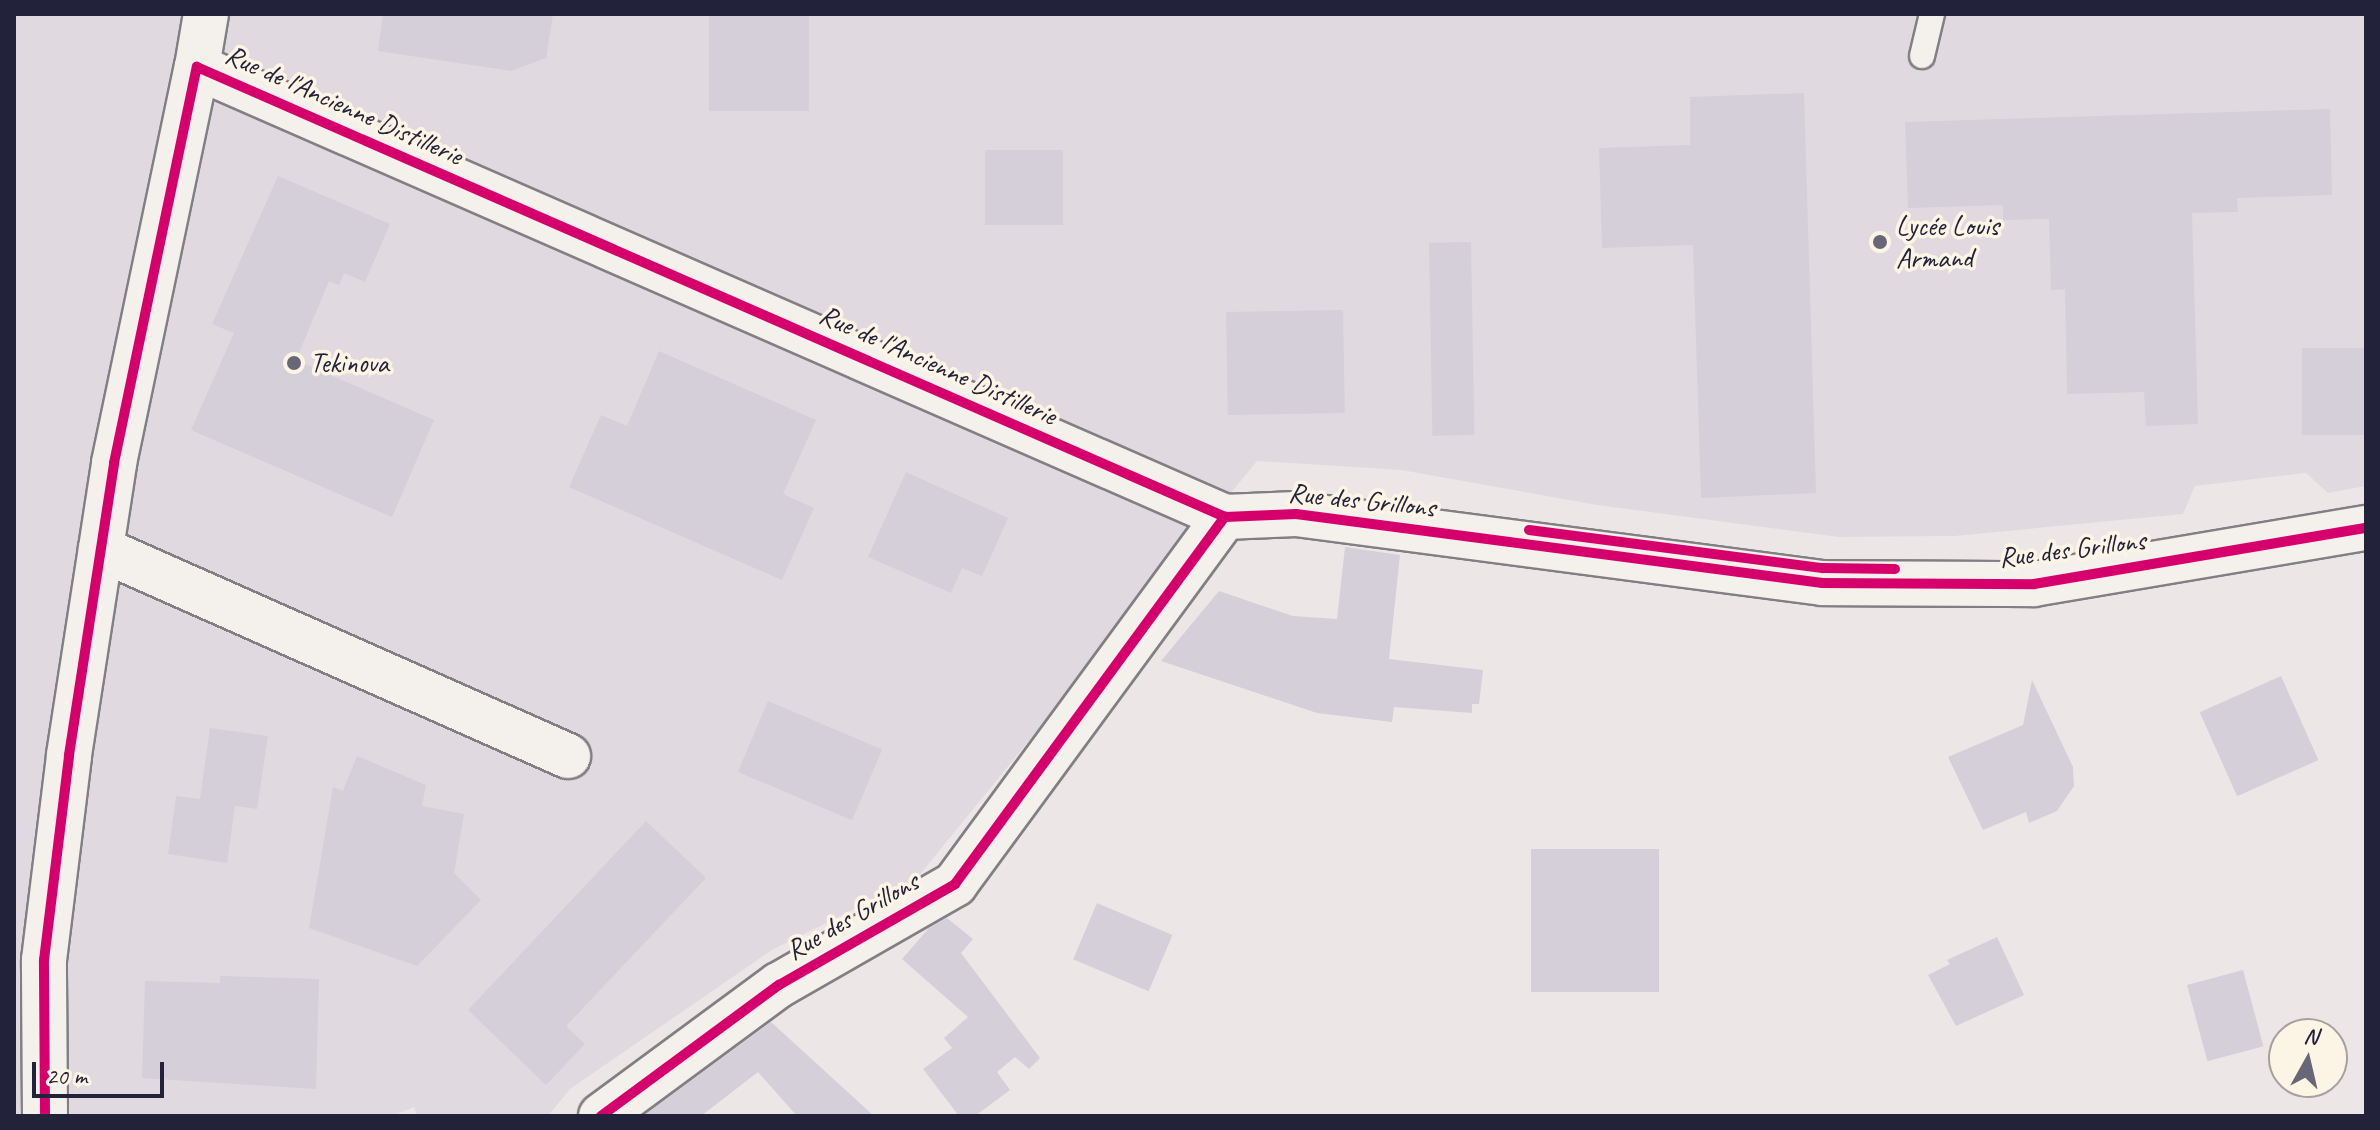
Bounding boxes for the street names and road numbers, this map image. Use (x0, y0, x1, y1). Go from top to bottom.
street label: Rue de l'Ancienne Distillerie (220, 38, 468, 172)
street label: Rue de l'Ancienne Distillerie (814, 298, 1062, 432)
street label: Rue des Grillons (1287, 476, 1437, 524)
street label: Rue des Grillons (1997, 523, 2147, 575)
street label: Rue des Grillons (780, 865, 924, 967)

